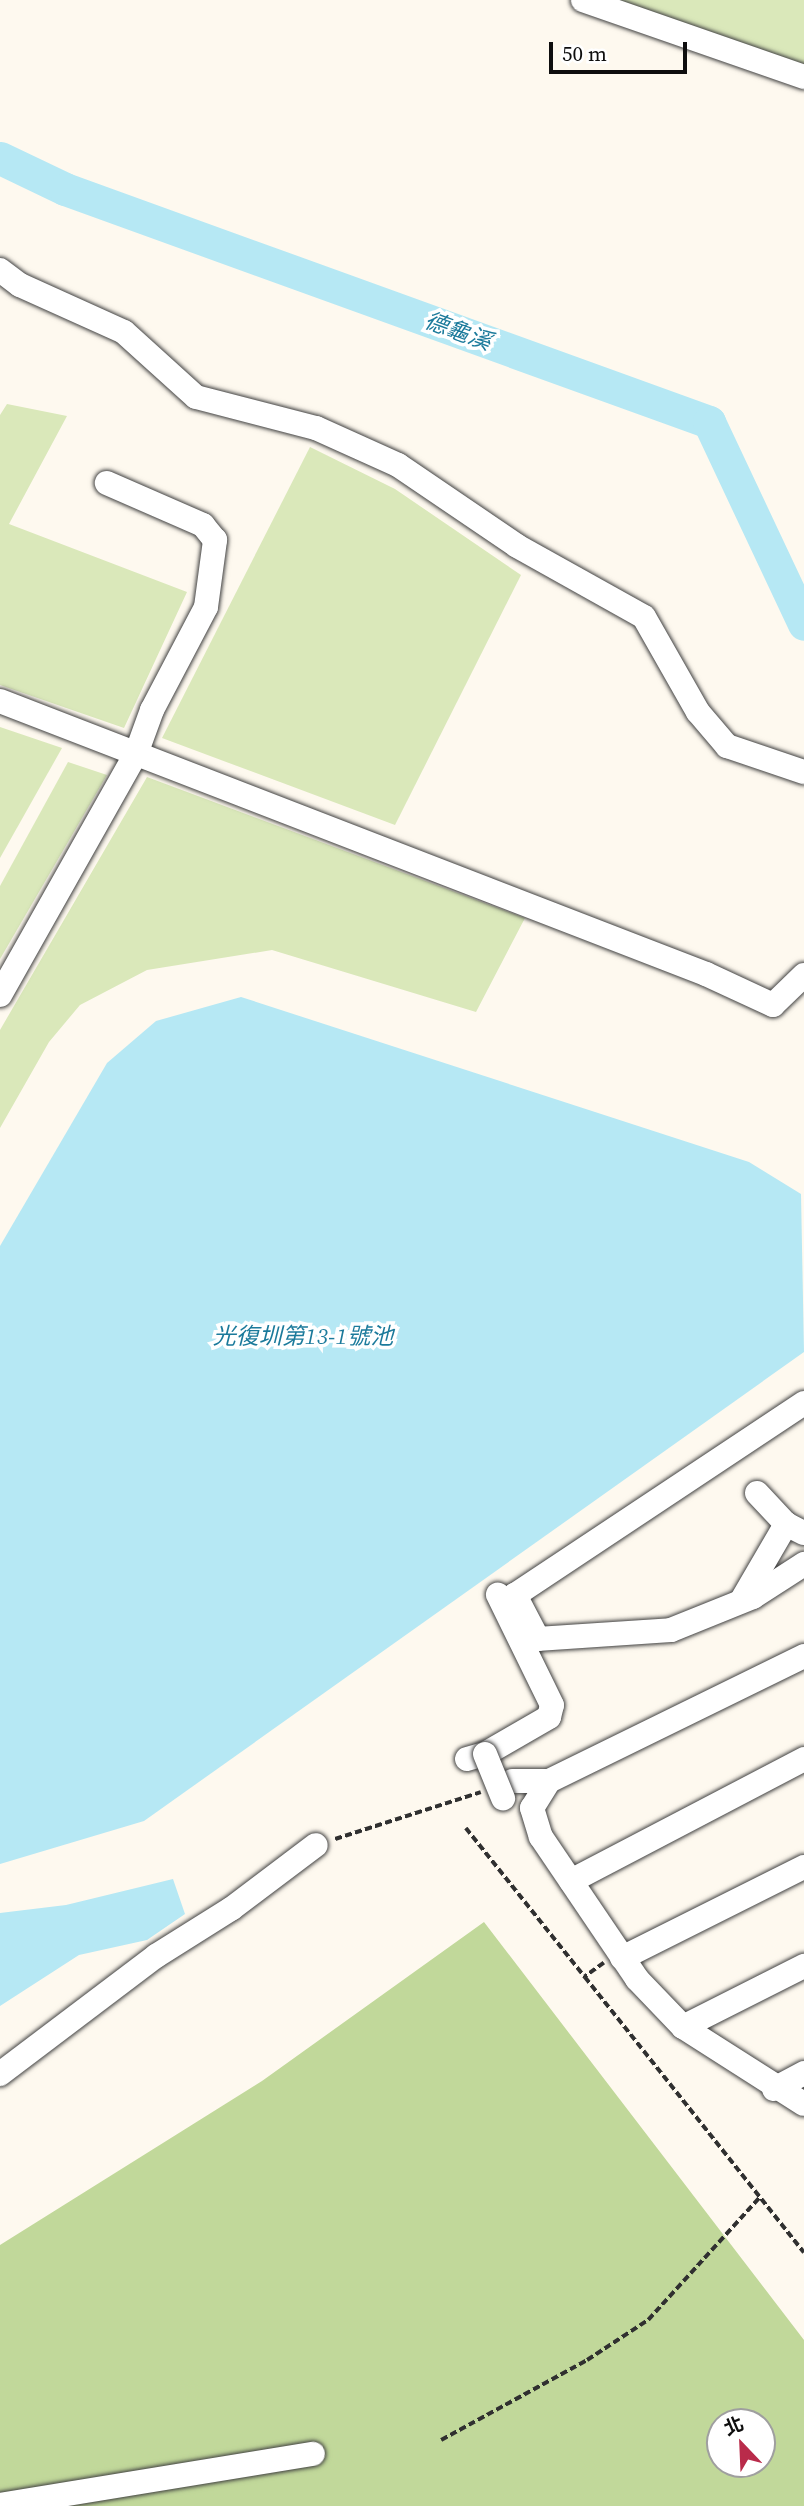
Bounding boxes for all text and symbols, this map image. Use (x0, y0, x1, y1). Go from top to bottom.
scale bar (552, 28, 690, 72)
text: 50 m (562, 39, 607, 68)
water label: 德龜溪 (421, 306, 495, 356)
water label: 光復圳第13-1號池 (213, 1322, 393, 1350)
north arrow (706, 2408, 776, 2478)
text: 北 (720, 2410, 747, 2441)

